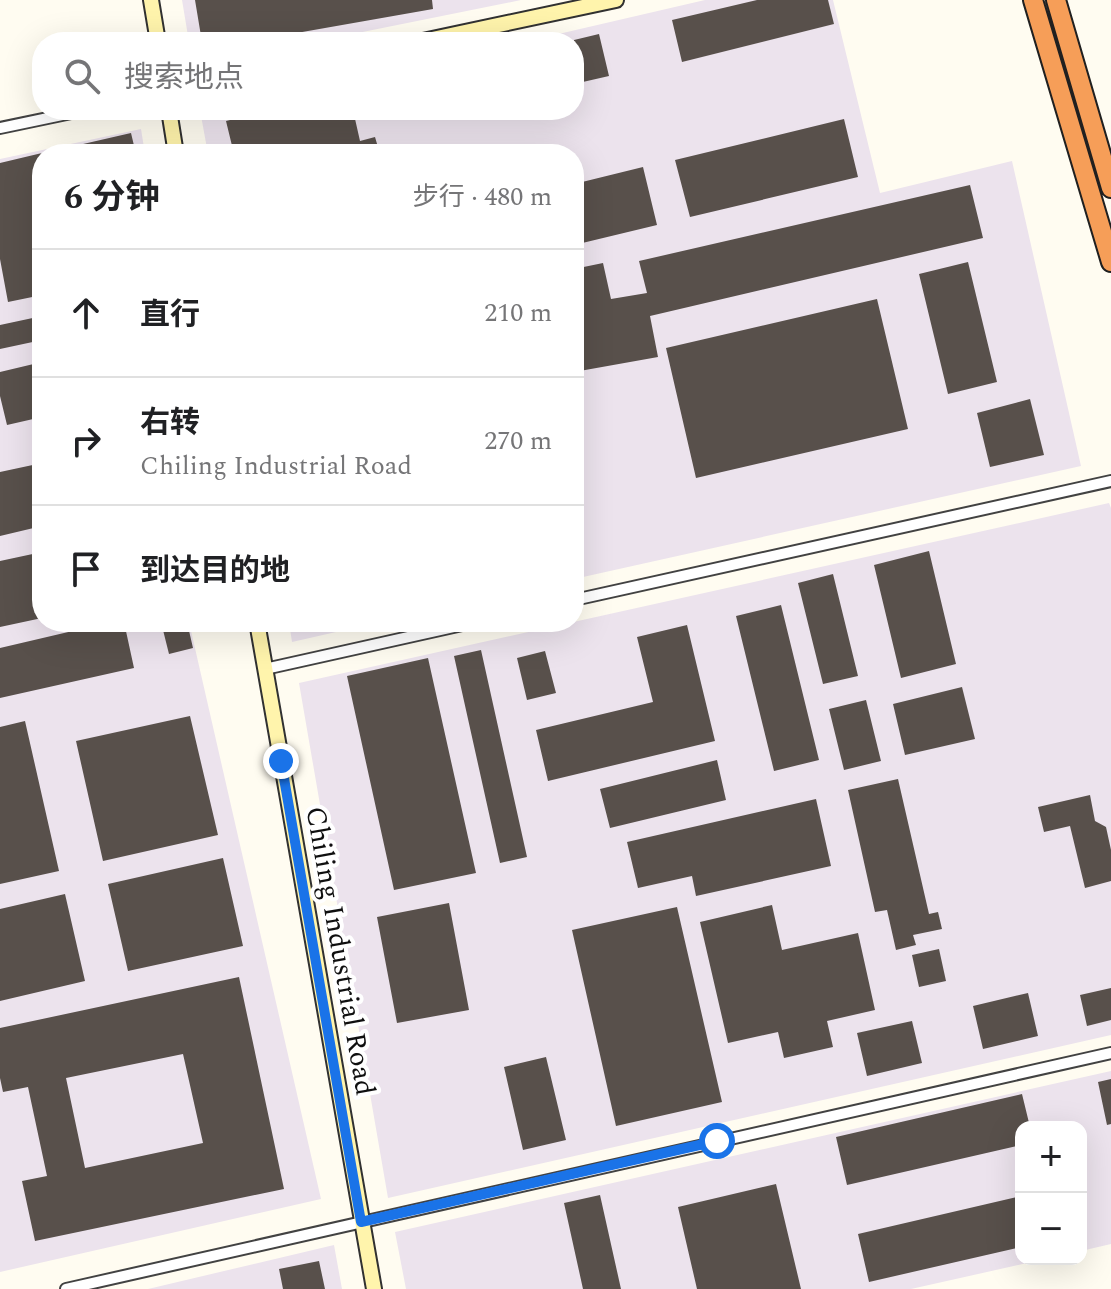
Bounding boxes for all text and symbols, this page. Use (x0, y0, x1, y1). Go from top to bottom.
search box (32, 32, 584, 120)
icon: search (60, 54, 104, 98)
text: 搜索地点 (124, 55, 244, 101)
text: 6 分钟 (64, 172, 160, 224)
text: 步行 · 480 m (413, 177, 552, 217)
icon: ahead (64, 291, 108, 335)
text: 直行 (140, 292, 200, 338)
text: 210 m (484, 293, 552, 333)
text: 右转 (140, 400, 200, 446)
icon: right (64, 419, 108, 463)
text: 270 m (484, 421, 552, 461)
text: Chiling Industrial Road (140, 446, 412, 486)
icon: arrive (64, 547, 108, 591)
text: 到达目的地 (140, 548, 290, 594)
route end (263, 743, 299, 779)
street label: Chiling Industrial Road (293, 803, 387, 1099)
map controls (1015, 1121, 1087, 1265)
button: + (1015, 1121, 1087, 1193)
route start (699, 1123, 735, 1159)
button: − (1015, 1193, 1087, 1265)

